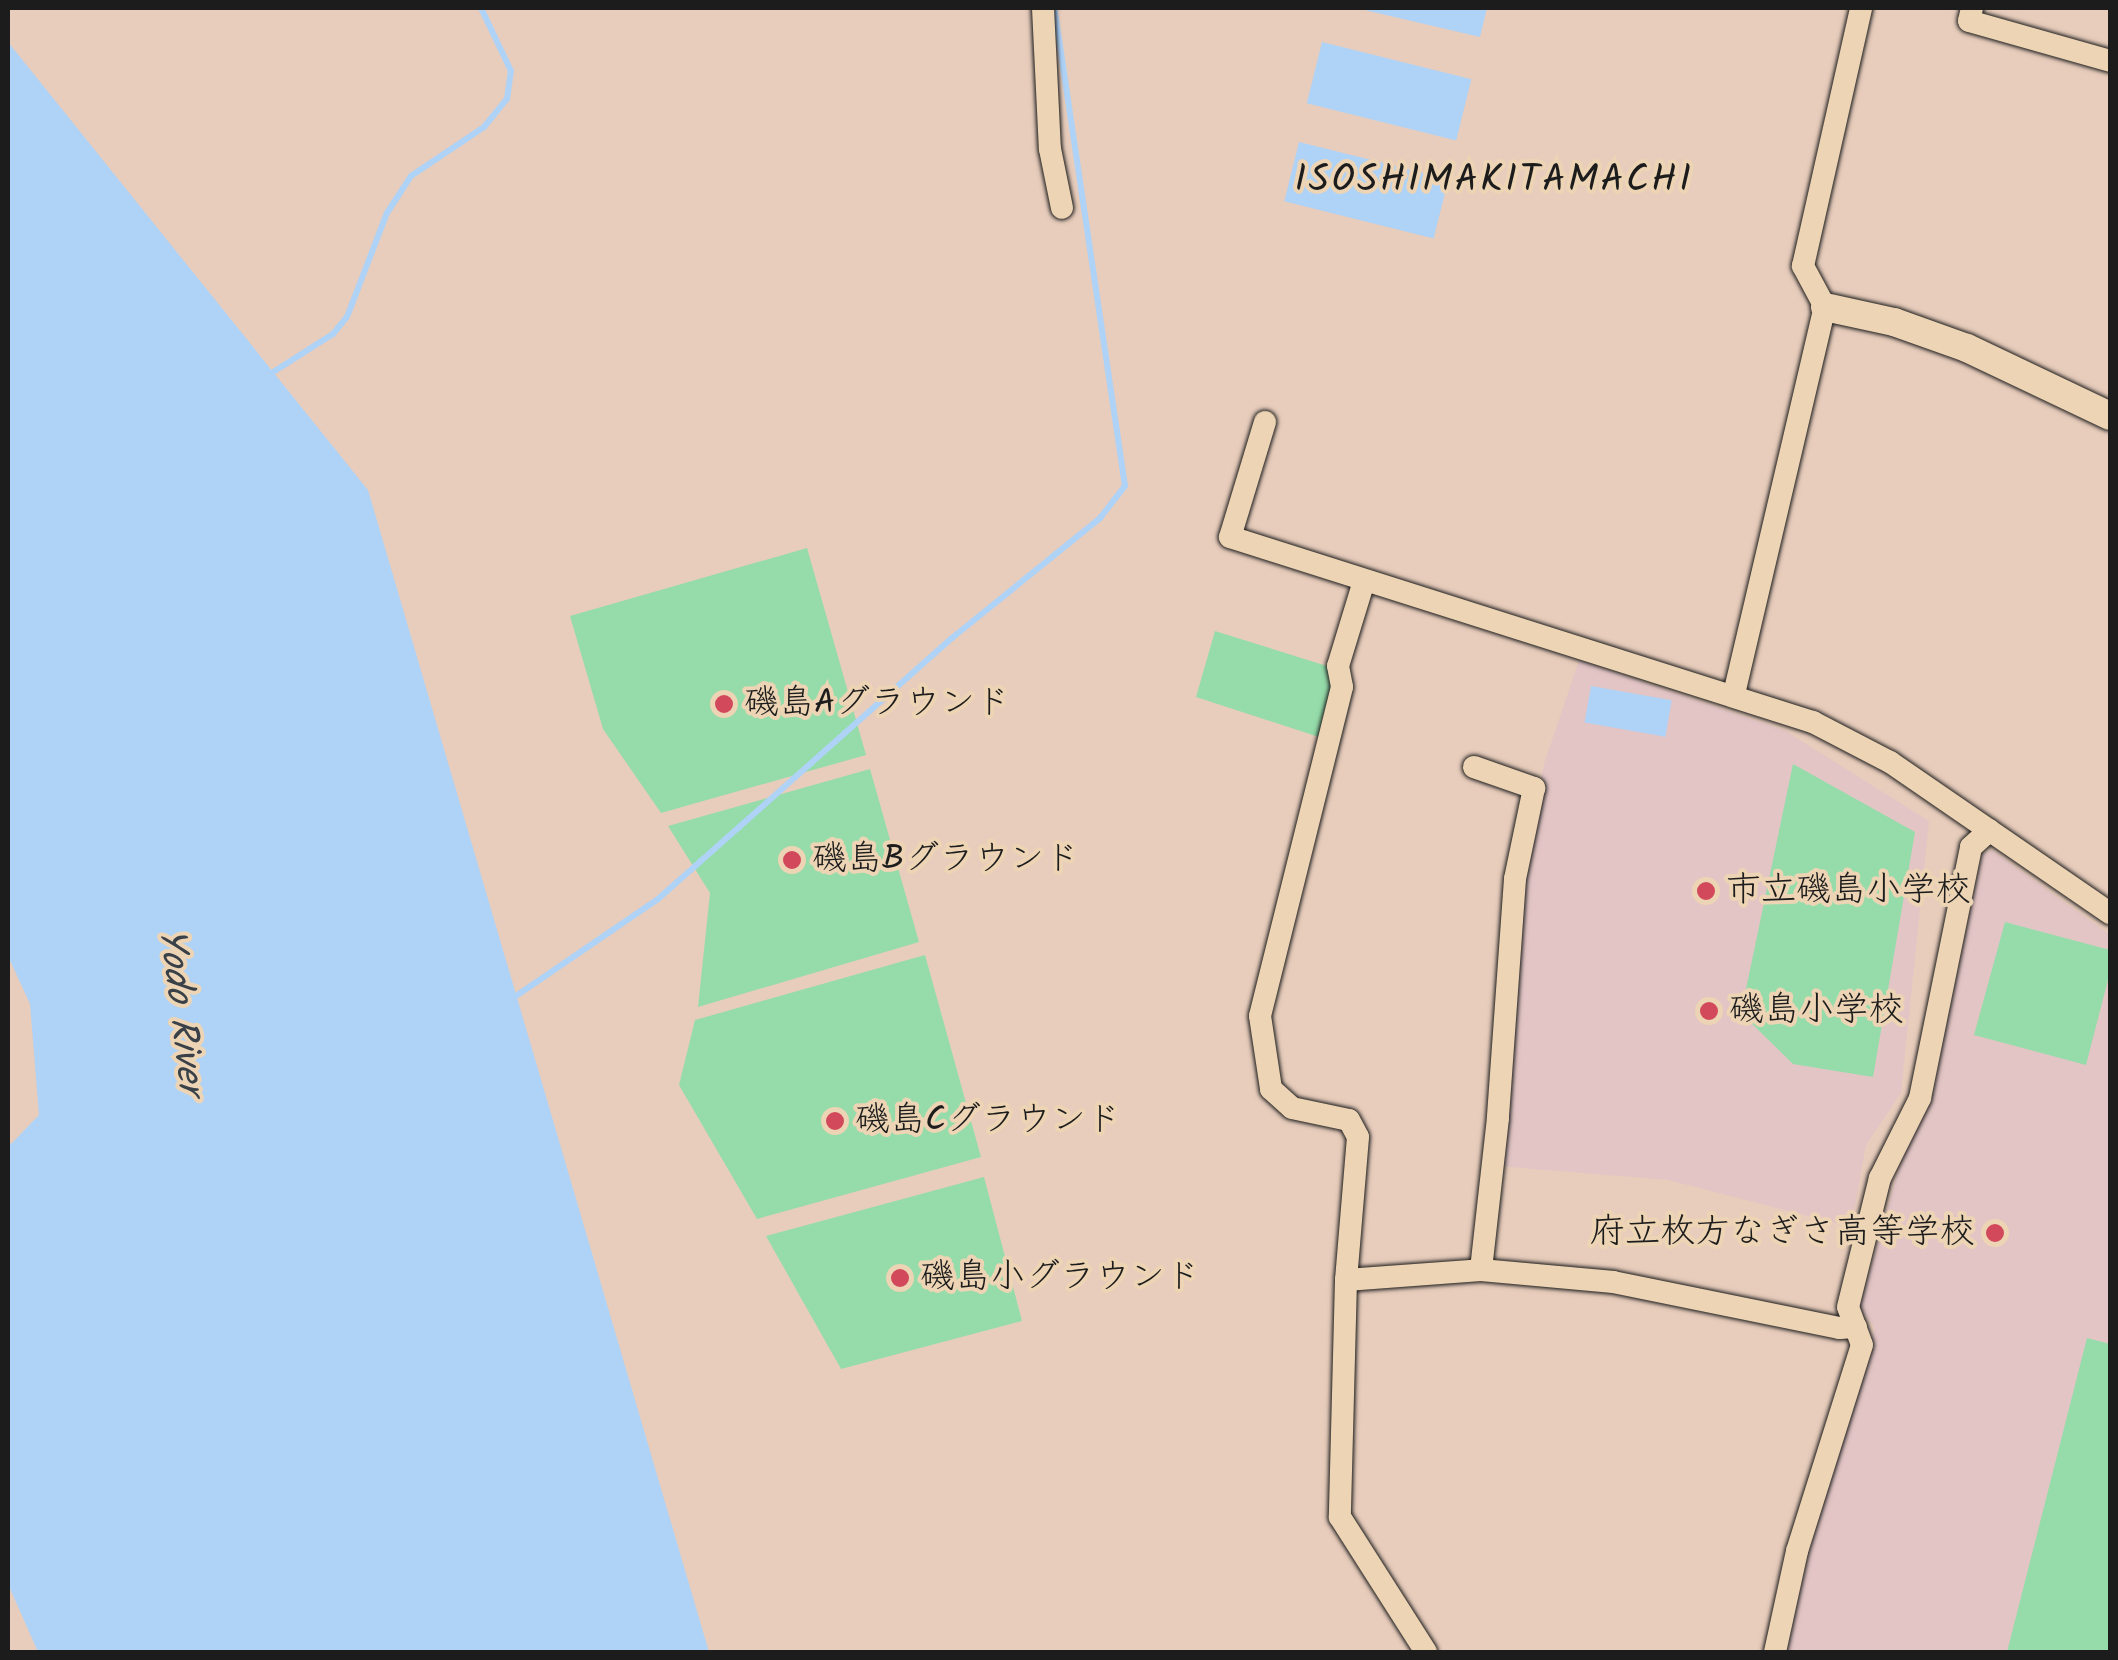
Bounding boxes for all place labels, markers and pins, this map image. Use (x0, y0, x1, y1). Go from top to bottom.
place label: 磯島Aグラウンド (744, 683, 1010, 725)
marker: 磯島Aグラウンド (713, 693, 735, 715)
place label: 磯島Bグラウンド (812, 839, 1079, 881)
marker: 磯島Bグラウンド (781, 849, 803, 871)
place label: 市立磯島小学校 (1726, 870, 1971, 912)
marker: 市立磯島小学校 (1695, 880, 1717, 902)
place label: 磯島小学校 (1729, 990, 1904, 1032)
marker: 磯島小学校 (1698, 1000, 1720, 1022)
place label: 磯島Cグラウンド (855, 1100, 1121, 1142)
marker: 磯島Cグラウンド (824, 1110, 846, 1132)
place label: 府立枚方なぎさ高等学校 (1590, 1212, 1975, 1254)
marker: 府立枚方なぎさ高等学校 (1984, 1222, 2006, 1244)
place label: 磯島小グラウンド (920, 1257, 1200, 1299)
marker: 磯島小グラウンド (889, 1267, 911, 1289)

